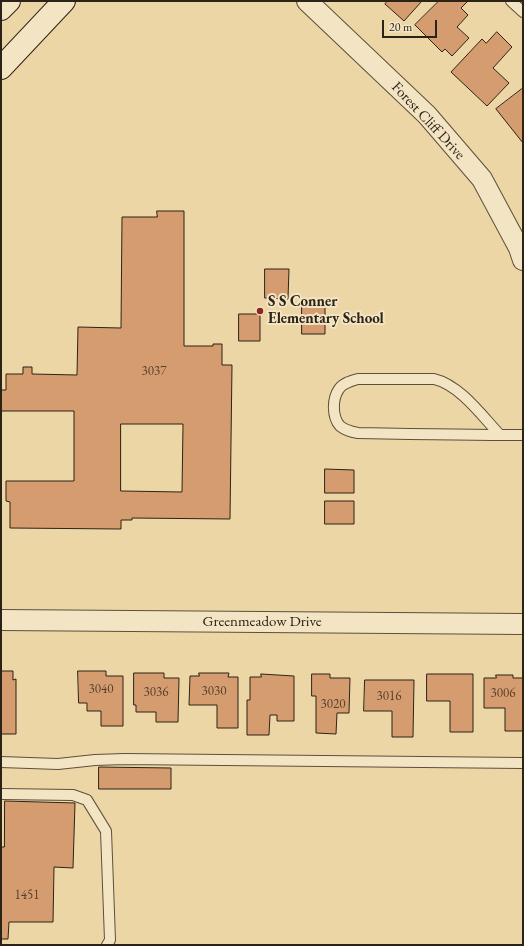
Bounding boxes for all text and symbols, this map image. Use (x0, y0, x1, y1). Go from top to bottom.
scale bar (384, 12, 439, 38)
text: 20 m (389, 19, 412, 35)
street label: Forest Cliff Drive (387, 78, 469, 164)
place label: S S Conner Elementary School (268, 293, 384, 328)
marker: S S Conner Elementary School (255, 306, 265, 316)
house number: 3037 (142, 363, 166, 379)
street label: Greenmeadow Drive (202, 613, 322, 631)
house number: 3040 (89, 681, 113, 697)
house number: 3030 (202, 683, 226, 699)
house number: 3036 (144, 684, 168, 700)
house number: 3006 (491, 685, 515, 701)
house number: 3016 (377, 688, 401, 704)
house number: 3020 (321, 696, 345, 712)
house number: 1451 (15, 887, 39, 903)

